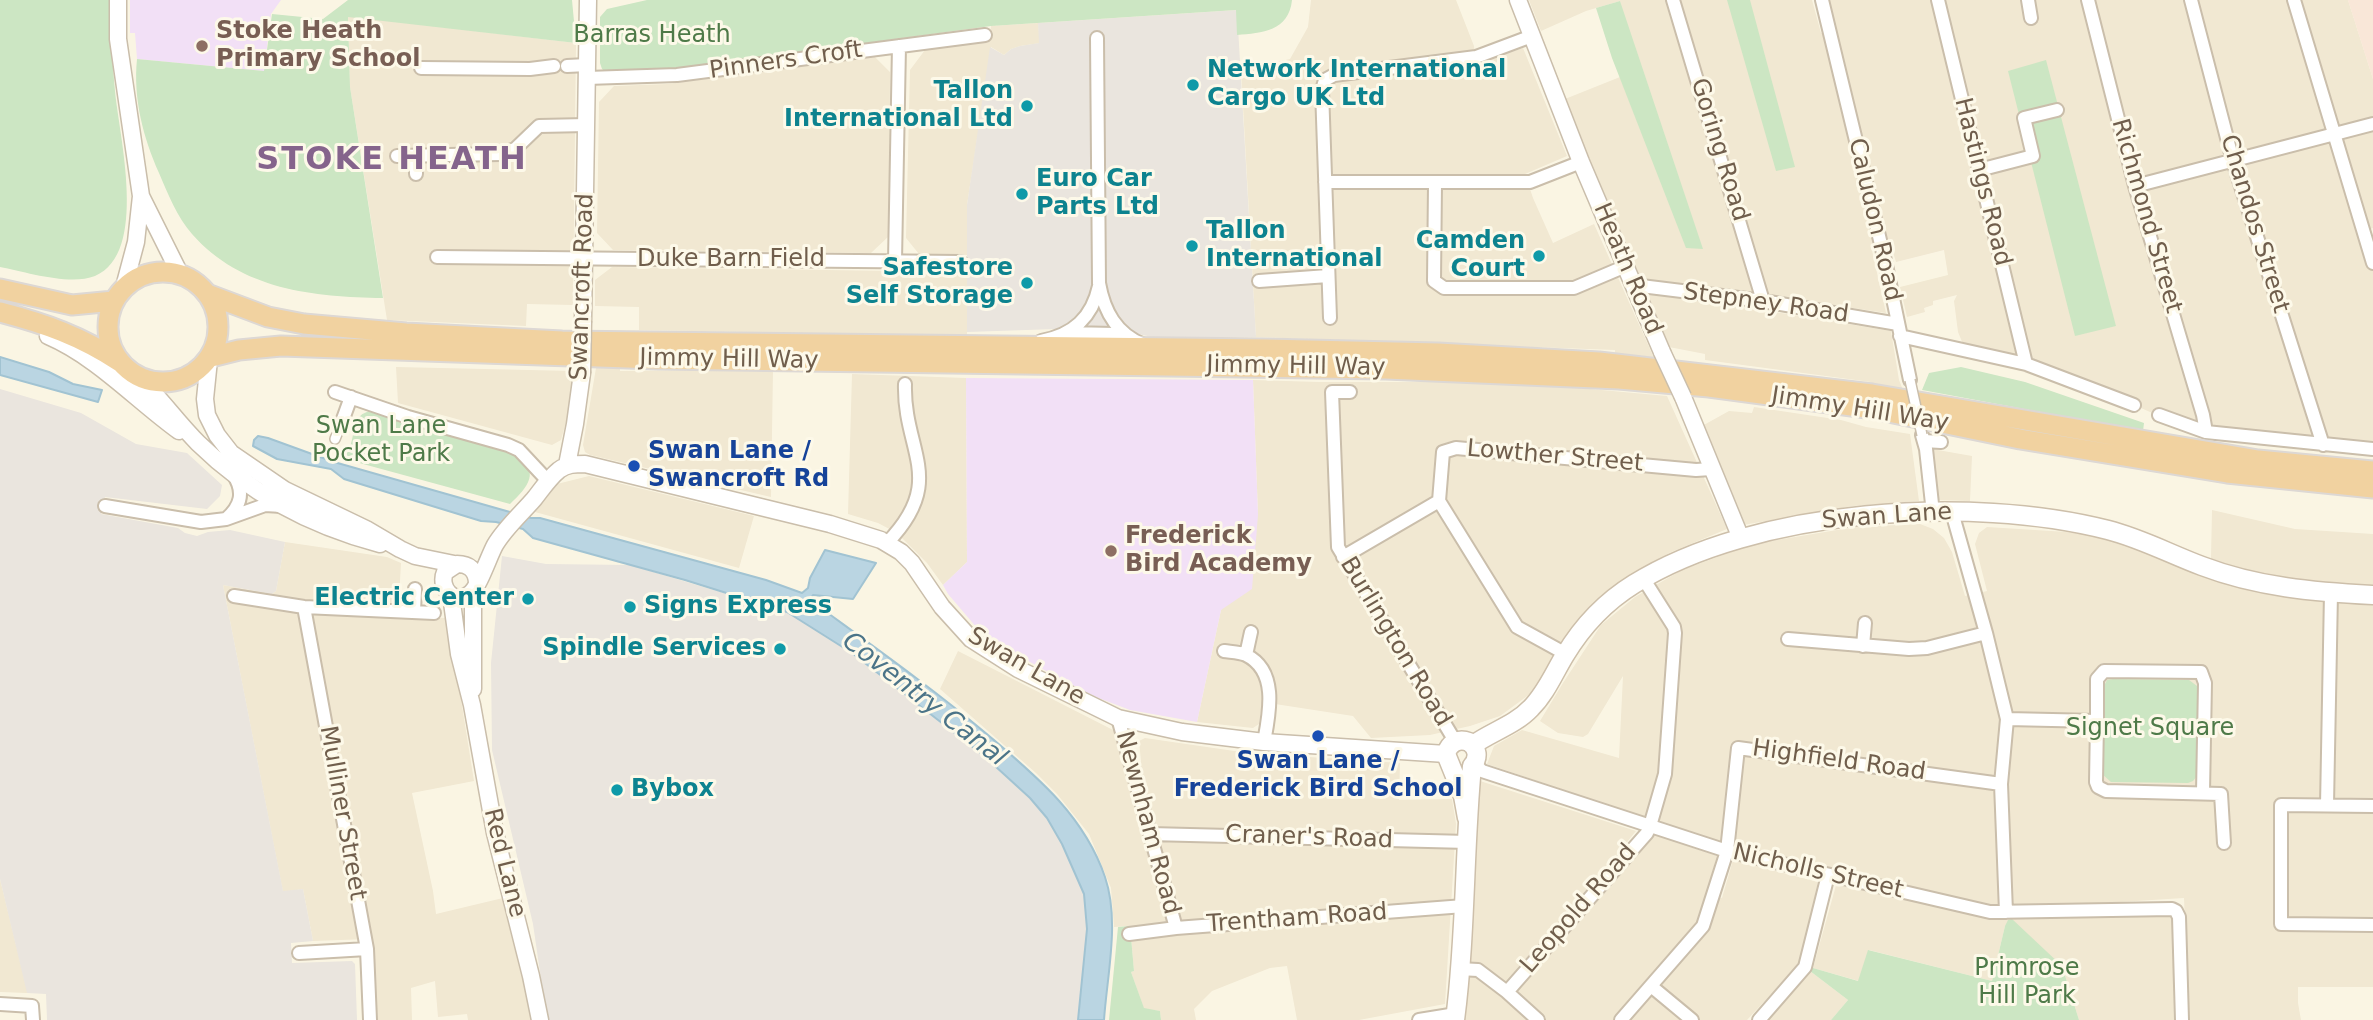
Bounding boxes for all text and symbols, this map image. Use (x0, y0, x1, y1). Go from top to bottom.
place label: Stoke Heath Primary School (216, 18, 420, 74)
park label: Barras Heath (573, 22, 731, 50)
street label: Pinners Croft (708, 36, 864, 86)
marker: Stoke Heath Primary School (194, 38, 210, 54)
place label: Network International Cargo UK Ltd (1207, 57, 1506, 113)
street label: Goring Road (1684, 75, 1754, 225)
marker: Network International Cargo UK Ltd (1185, 77, 1201, 93)
place label: Tallon International Ltd (784, 78, 1013, 134)
street label: Hastings Road (1947, 95, 2017, 269)
marker: Tallon International Ltd (1019, 98, 1035, 114)
street label: Richmond Street (2104, 116, 2188, 316)
street label: Chandos Street (2213, 131, 2295, 317)
street label: Caludon Road (1841, 136, 1907, 304)
district label: STOKE HEATH (258, 142, 526, 180)
place label: Euro Car Parts Ltd (1036, 166, 1159, 222)
marker: Euro Car Parts Ltd (1014, 186, 1030, 202)
street label: Swancroft Road (565, 193, 601, 381)
street label: Heath Road (1586, 199, 1668, 339)
place label: Tallon International (1206, 218, 1383, 274)
place label: Camden Court (1416, 228, 1525, 284)
marker: Tallon International (1184, 238, 1200, 254)
street label: Duke Barn Field (637, 246, 825, 274)
marker: Camden Court (1531, 248, 1547, 264)
place label: Safestore Self Storage (846, 255, 1013, 311)
marker: Safestore Self Storage (1019, 275, 1035, 291)
street label: Stepney Road (1681, 278, 1851, 330)
street label: Jimmy Hill Way (639, 344, 819, 376)
street label: Jimmy Hill Way (1206, 351, 1386, 383)
street label: Jimmy Hill Way (1769, 382, 1951, 438)
park label: Swan Lane Pocket Park (312, 413, 450, 469)
street label: Lowther Street (1466, 435, 1644, 479)
place label: Swan Lane / Swancroft Rd (648, 438, 829, 494)
marker: Swan Lane / Swancroft Rd (626, 458, 642, 474)
street label: Swan Lane (1821, 498, 1953, 536)
place label: Frederick Bird Academy (1125, 523, 1312, 579)
marker: Frederick Bird Academy (1103, 543, 1119, 559)
street label: Burlington Road (1333, 552, 1457, 732)
place label: Electric Center (314, 585, 514, 613)
marker: Electric Center (520, 591, 536, 607)
place label: Signs Express (644, 593, 832, 621)
marker: Signs Express (622, 599, 638, 615)
street label: Swan Lane (962, 622, 1090, 712)
water label: Coventry Canal (836, 626, 1012, 774)
place label: Spindle Services (542, 635, 766, 663)
marker: Spindle Services (772, 641, 788, 657)
park label: Signet Square (2066, 715, 2234, 743)
street label: Mulliner Street (313, 724, 371, 902)
street label: Newnham Road (1109, 728, 1185, 918)
marker: Swan Lane / Frederick Bird School (1310, 728, 1326, 744)
street label: Highfield Road (1750, 735, 1928, 787)
place label: Swan Lane / Frederick Bird School (1174, 748, 1462, 804)
place label: Bybox (631, 776, 714, 804)
marker: Bybox (609, 782, 625, 798)
street label: Red Lane (477, 806, 531, 920)
street label: Craner's Road (1224, 821, 1394, 855)
street label: Leopold Road (1515, 838, 1643, 980)
street label: Nicholls Street (1730, 838, 1906, 906)
street label: Trentham Road (1206, 898, 1388, 940)
park label: Primrose Hill Park (1974, 955, 2080, 1011)

